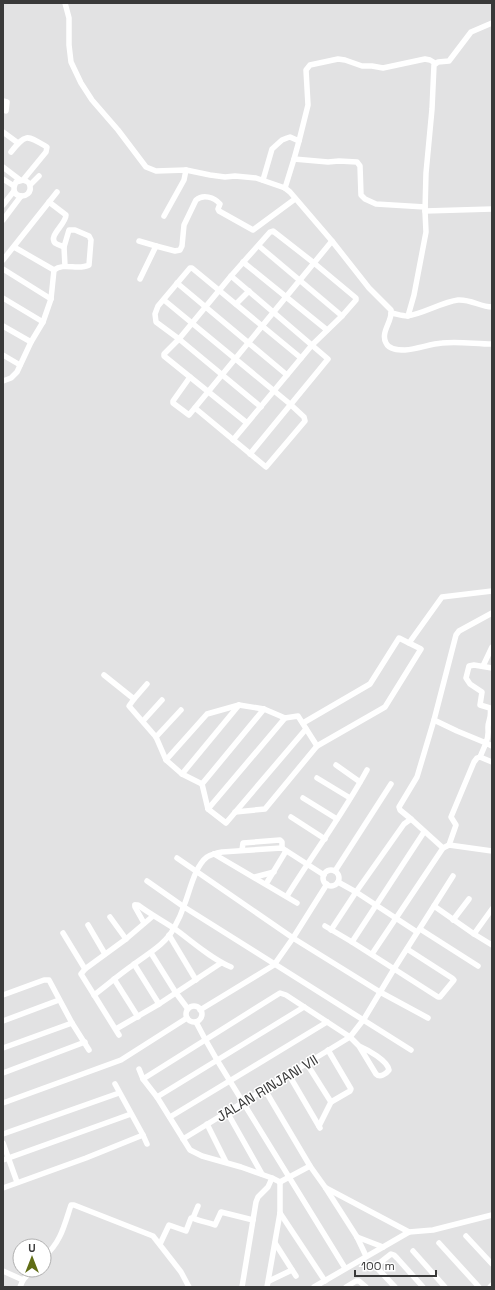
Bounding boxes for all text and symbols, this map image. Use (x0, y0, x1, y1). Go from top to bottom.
street label: JALAN RINJANI VII (213, 1050, 321, 1126)
north arrow (12, 1238, 52, 1278)
text: U (28, 1241, 36, 1255)
scale bar (355, 1252, 436, 1278)
text: 100 m (361, 1258, 395, 1274)

